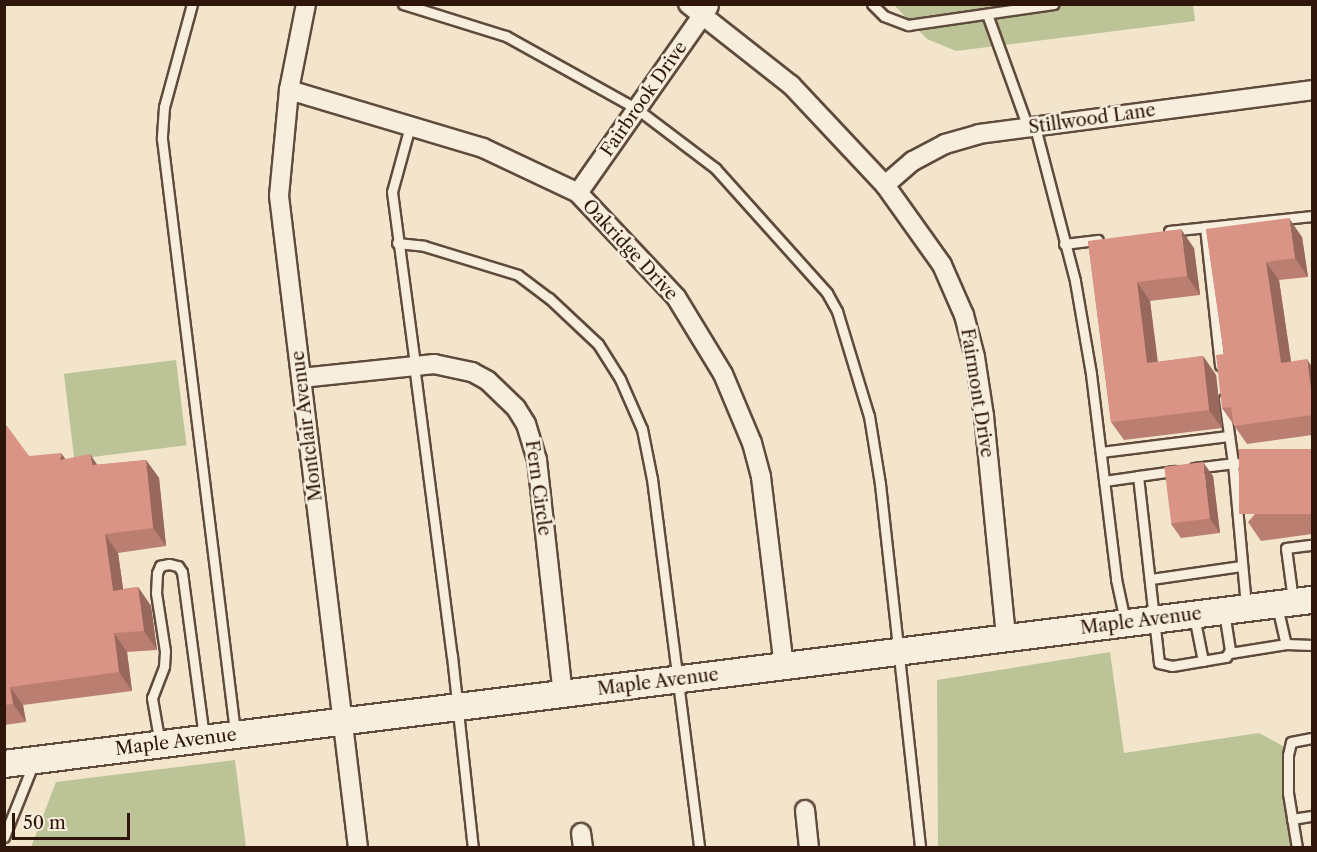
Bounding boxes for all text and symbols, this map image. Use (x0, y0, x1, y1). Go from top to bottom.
street label: Fairbrook Drive (596, 37, 692, 161)
street label: Stillwood Lane (1027, 99, 1157, 139)
street label: Oakridge Drive (578, 195, 682, 305)
street label: Fairmont Drive (956, 327, 998, 459)
street label: Montclair Avenue (287, 349, 327, 503)
street label: Fern Circle (521, 439, 555, 537)
street label: Maple Avenue (1079, 603, 1203, 639)
street label: Maple Avenue (596, 664, 720, 700)
street label: Maple Avenue (114, 724, 238, 760)
scale bar (15, 801, 134, 839)
text: 50 m (23, 812, 66, 834)

